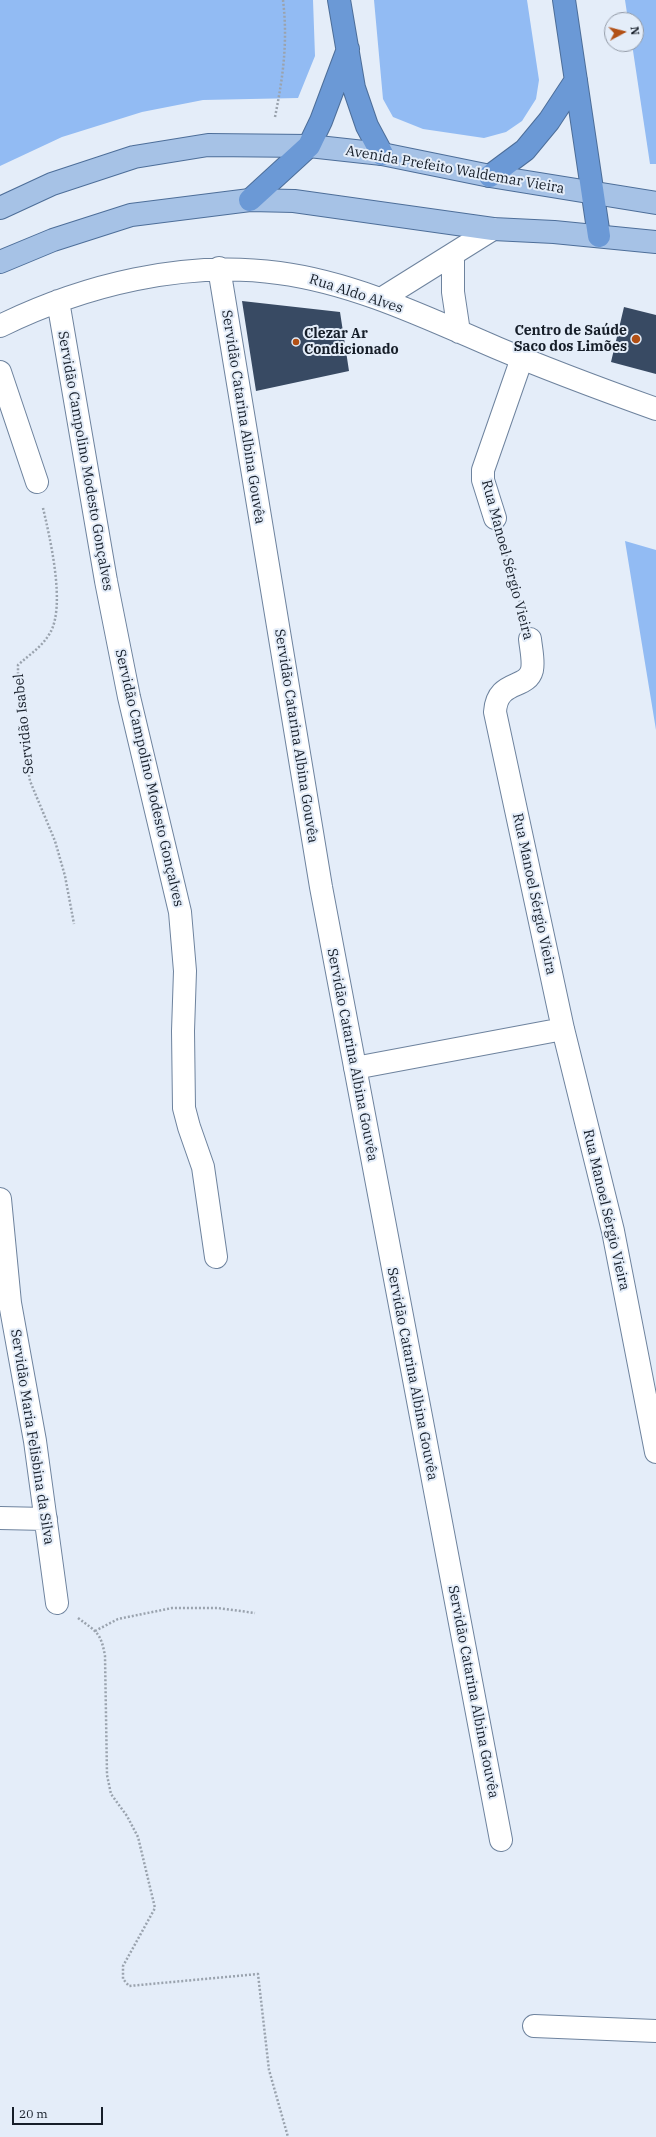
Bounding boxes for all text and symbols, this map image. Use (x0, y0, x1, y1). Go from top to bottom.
north arrow (604, 12, 644, 52)
text: N (627, 25, 642, 36)
street label: Avenida Prefeito Waldemar Vieira (344, 142, 566, 198)
street label: Rua Aldo Alves (307, 271, 405, 317)
street label: Servidão Catarina Albina Gouvêa (218, 309, 268, 525)
place label: Centro de Saúde Saco dos Limões (514, 323, 627, 356)
place label: Clezar Ar Condicionado (304, 326, 399, 358)
street label: Servidão Campolino Modesto Gonçalves (54, 330, 116, 592)
marker: Centro de Saúde Saco dos Limões (630, 333, 642, 345)
marker: Clezar Ar Condicionado (291, 337, 301, 347)
street label: Rua Manoel Sérgio Vieira (478, 478, 536, 642)
street label: Servidão Catarina Albina Gouvêa (271, 628, 321, 844)
street label: Servidão Campolino Modesto Gonçalves (111, 648, 187, 908)
street label: Servidão Isabel (10, 673, 38, 775)
street label: Rua Manoel Sérgio Vieira (509, 812, 559, 976)
street label: Servidão Catarina Albina Gouvêa (323, 947, 381, 1163)
street label: Rua Manoel Sérgio Vieira (579, 1128, 633, 1292)
street label: Servidão Catarina Albina Gouvêa (383, 1266, 441, 1482)
street label: Servidão Maria Felisbina da Silva (7, 1328, 57, 1546)
street label: Servidão Catarina Albina Gouvêa (444, 1584, 502, 1800)
scale bar (14, 2099, 105, 2125)
text: 20 m (19, 2106, 48, 2121)

